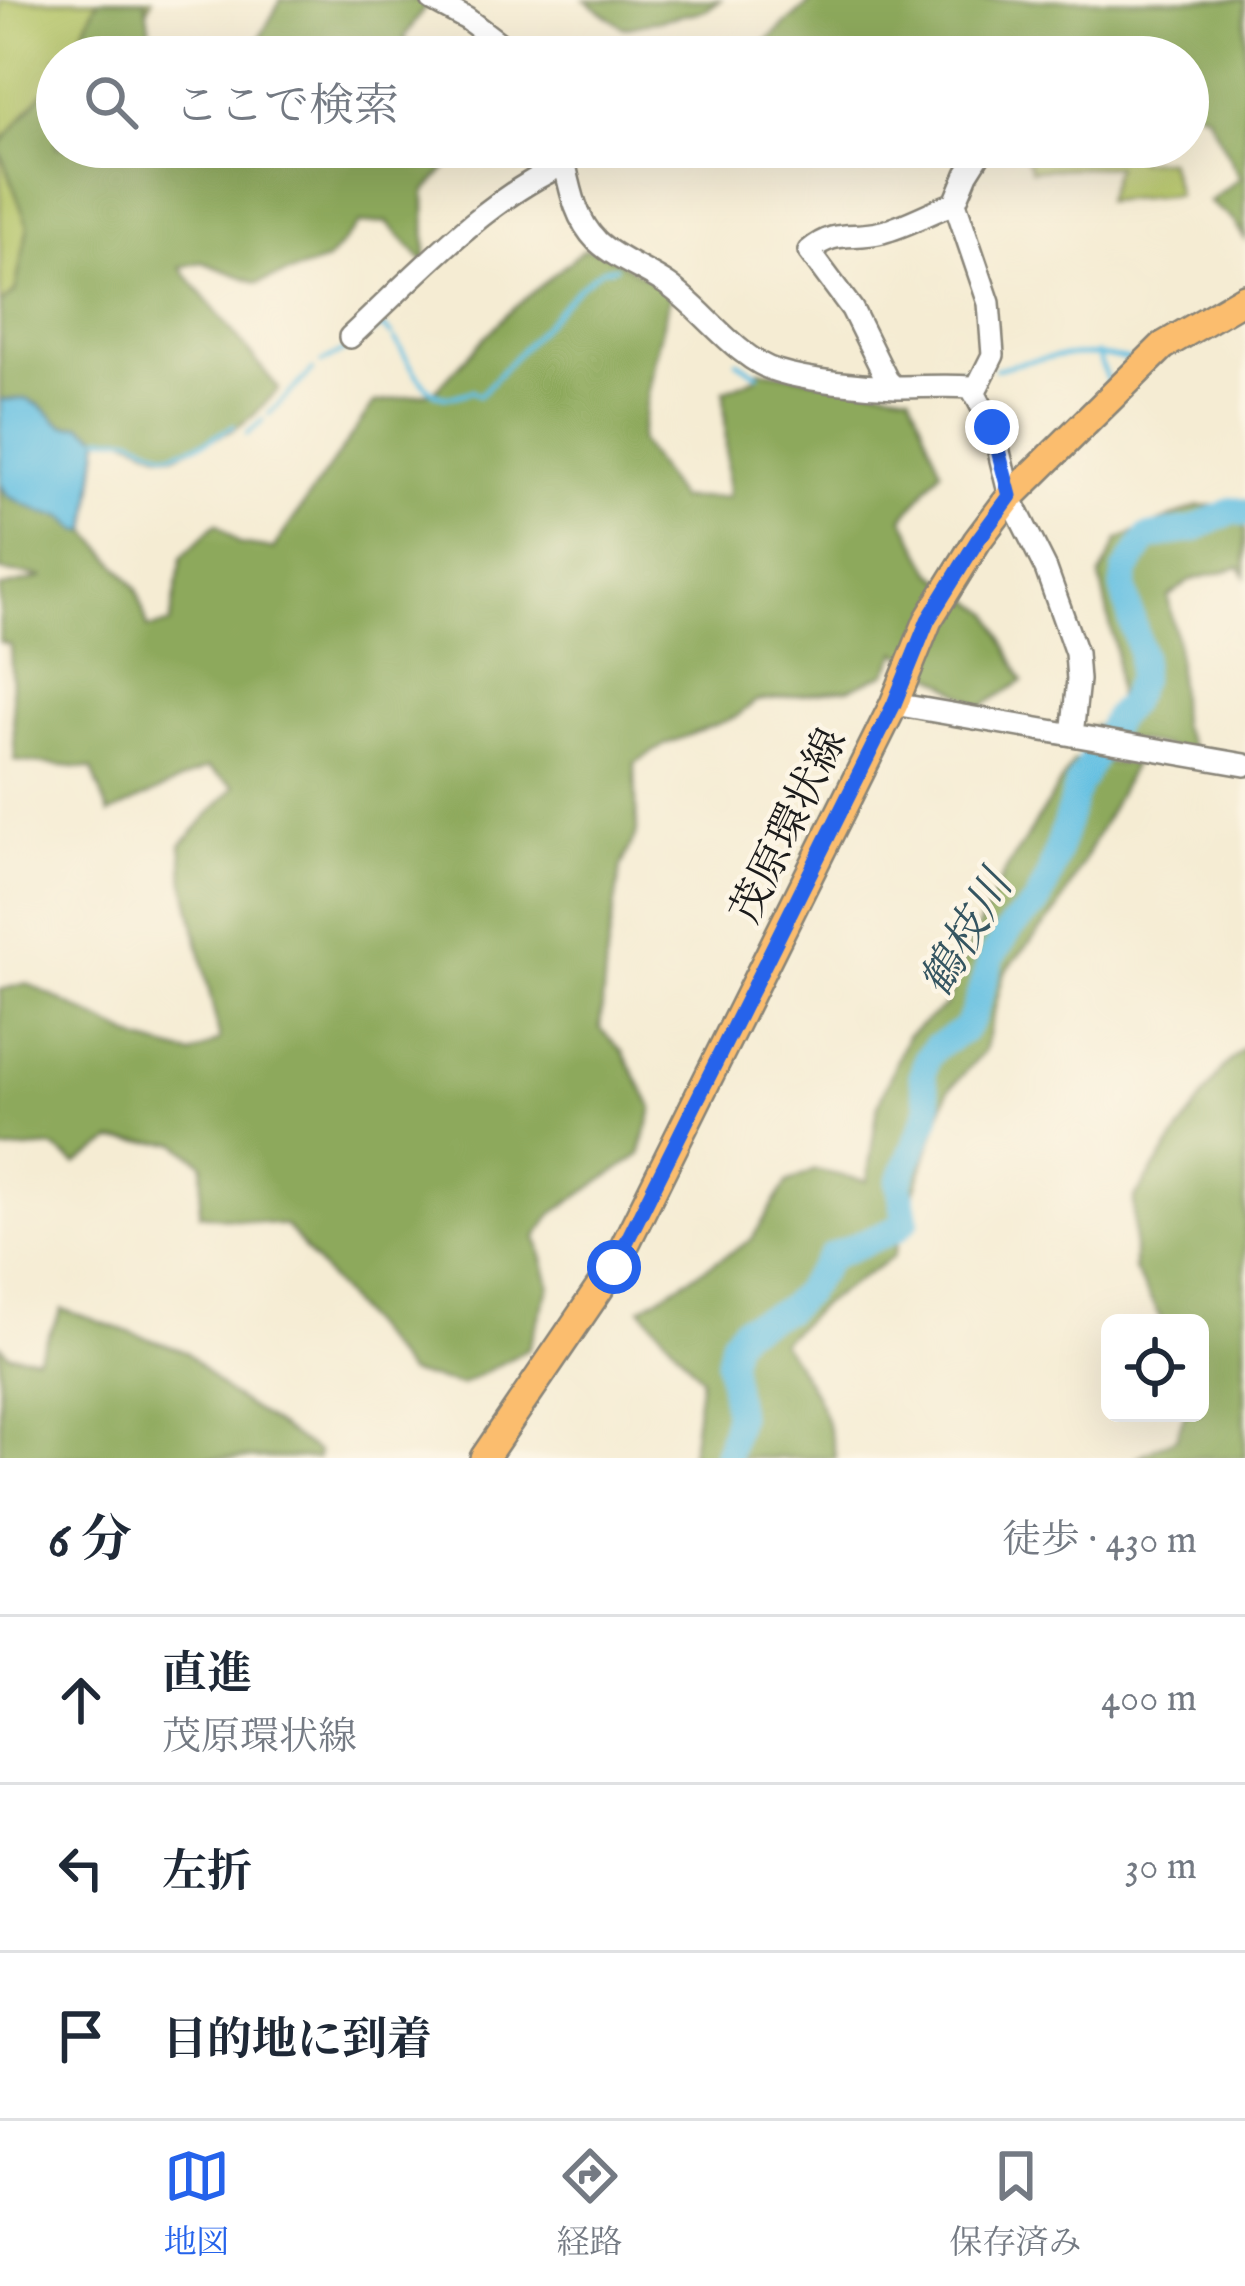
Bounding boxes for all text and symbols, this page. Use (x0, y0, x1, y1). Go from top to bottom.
search box (36, 36, 1209, 168)
icon: search (78, 69, 144, 135)
text: ここで検索 (174, 79, 399, 136)
route end (965, 400, 1019, 454)
street label: 茂原環状線 (720, 721, 860, 933)
water label: 鶴枝川 (910, 858, 1029, 1007)
route start (587, 1240, 641, 1294)
map controls (1101, 1314, 1209, 1422)
button: locate (1101, 1314, 1209, 1422)
text: 6 分 (48, 1510, 132, 1575)
text: 徒歩 · 430 m (1002, 1517, 1197, 1566)
text: 直進 (162, 1647, 252, 1704)
icon: ahead (48, 1667, 114, 1733)
text: 400 m (1101, 1675, 1197, 1724)
text: 茂原環状線 (162, 1714, 357, 1763)
icon: left (48, 1835, 114, 1901)
text: 30 m (1125, 1843, 1197, 1892)
text: 左折 (162, 1845, 252, 1902)
icon: arrive (48, 2003, 114, 2069)
text: 目的地に到着 (162, 2013, 432, 2070)
tab: 地図 (164, 2143, 230, 2265)
tab: 経路 (557, 2143, 623, 2265)
tab: 保存済み (950, 2143, 1082, 2265)

